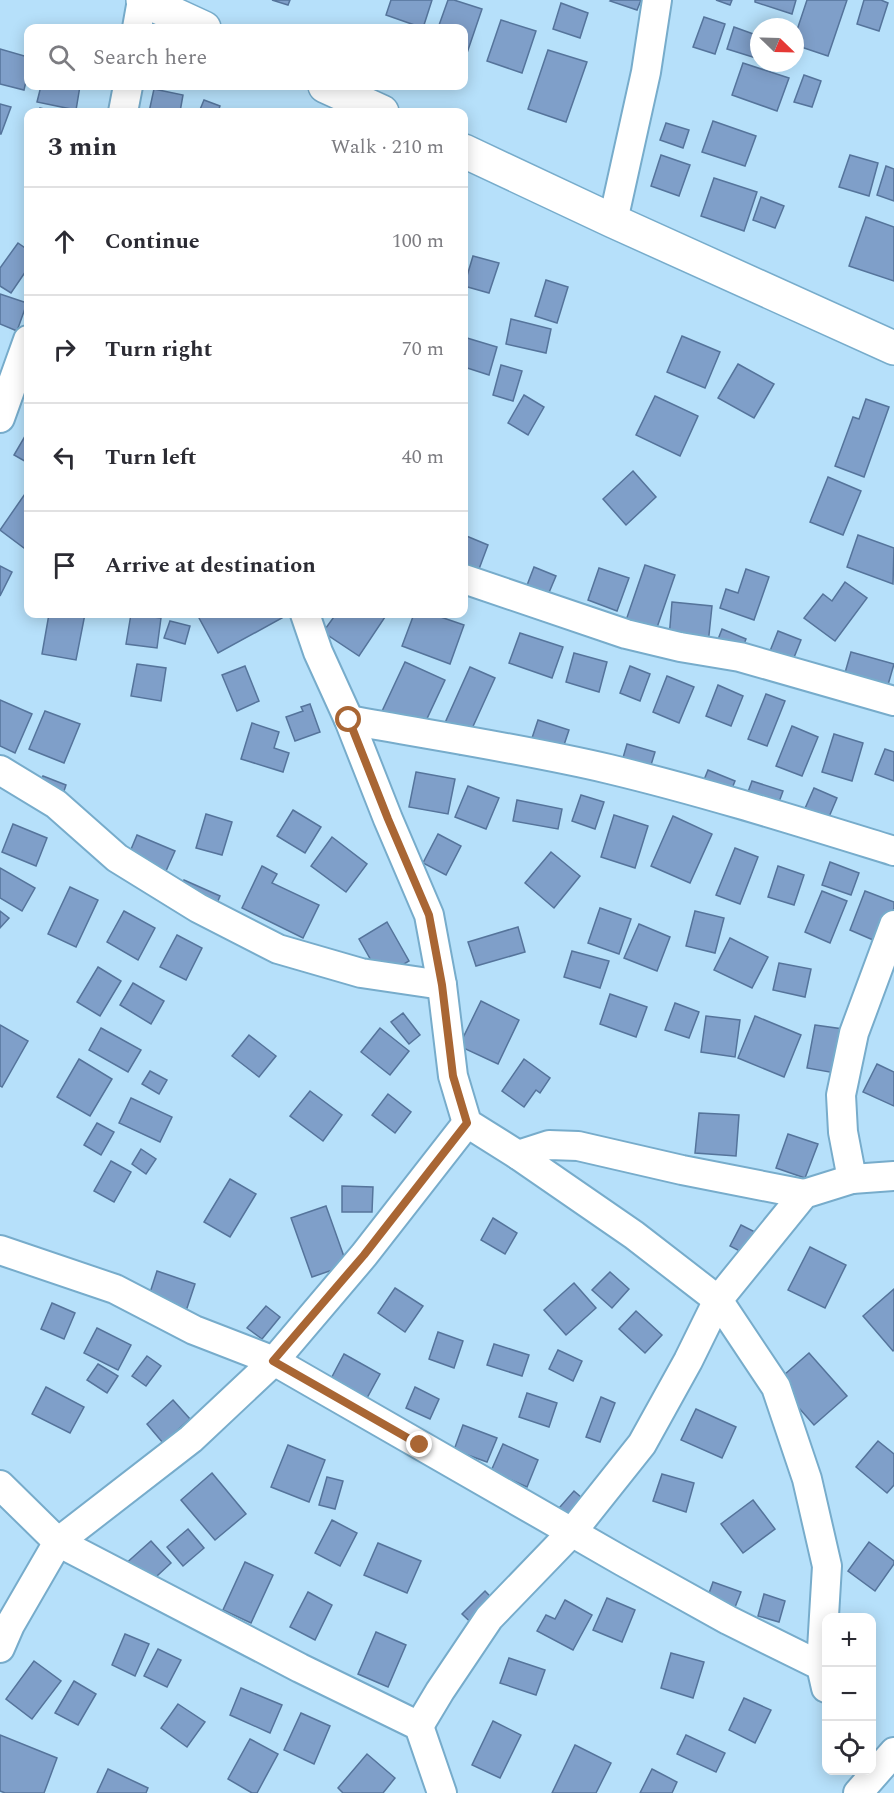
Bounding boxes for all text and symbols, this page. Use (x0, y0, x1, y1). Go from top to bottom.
north arrow (750, 18, 804, 72)
search box (24, 24, 468, 90)
icon: search (45, 41, 78, 74)
text: Search here (93, 41, 207, 74)
text: 3 min (48, 127, 117, 167)
text: Walk · 210 m (331, 132, 444, 162)
icon: ahead (48, 225, 81, 258)
text: Continue (105, 225, 200, 258)
text: 100 m (392, 226, 444, 256)
icon: right (48, 333, 81, 366)
text: Turn right (105, 333, 212, 366)
text: 70 m (402, 334, 444, 364)
icon: left (48, 441, 81, 474)
text: Turn left (105, 441, 197, 474)
text: 40 m (402, 442, 444, 472)
icon: arrive (48, 549, 81, 582)
text: Arrive at destination (105, 549, 316, 582)
route start (335, 706, 361, 732)
route end (406, 1431, 432, 1457)
map controls (822, 1613, 876, 1775)
button: + (822, 1613, 876, 1667)
button: − (822, 1667, 876, 1721)
button: locate (822, 1721, 876, 1775)

